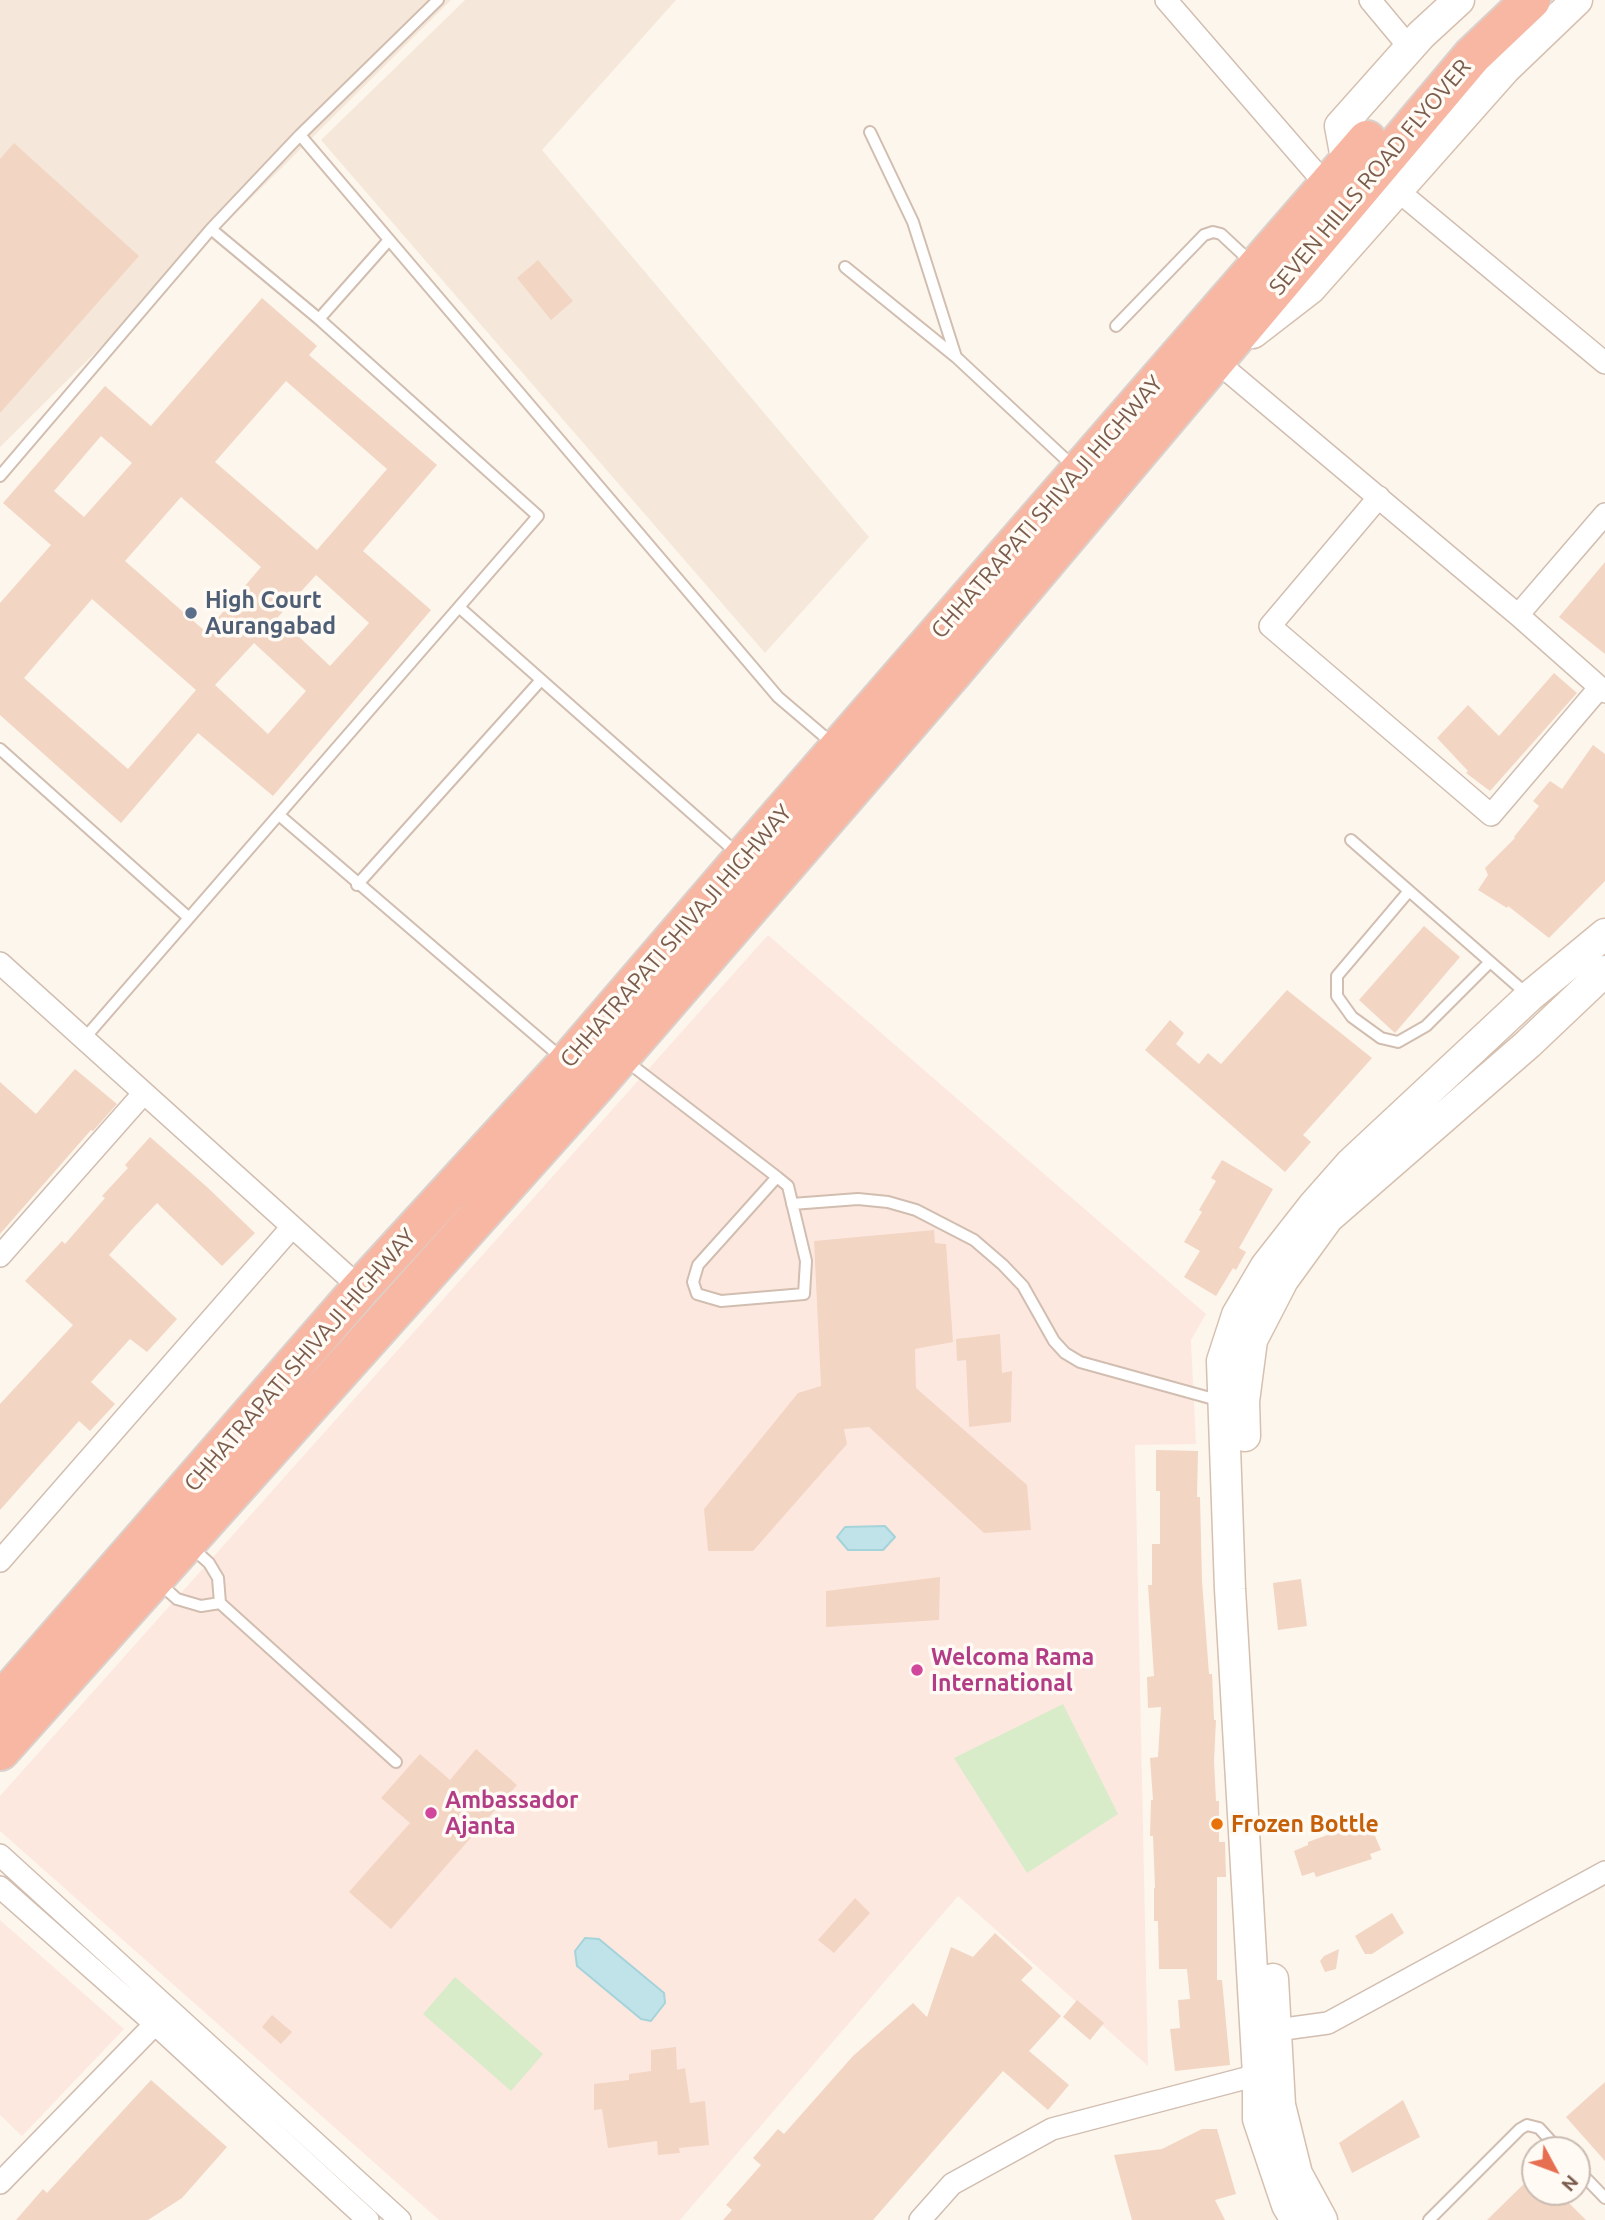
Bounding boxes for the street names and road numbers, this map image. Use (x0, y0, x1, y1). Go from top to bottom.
street label: SEVEN HILLS ROAD FLYOVER (1263, 54, 1477, 300)
street label: CHHATRAPATI SHIVAJI HIGHWAY (925, 370, 1169, 644)
street label: CHHATRAPATI SHIVAJI HIGHWAY (554, 799, 798, 1073)
street label: CHHATRAPATI SHIVAJI HIGHWAY (178, 1223, 422, 1497)

